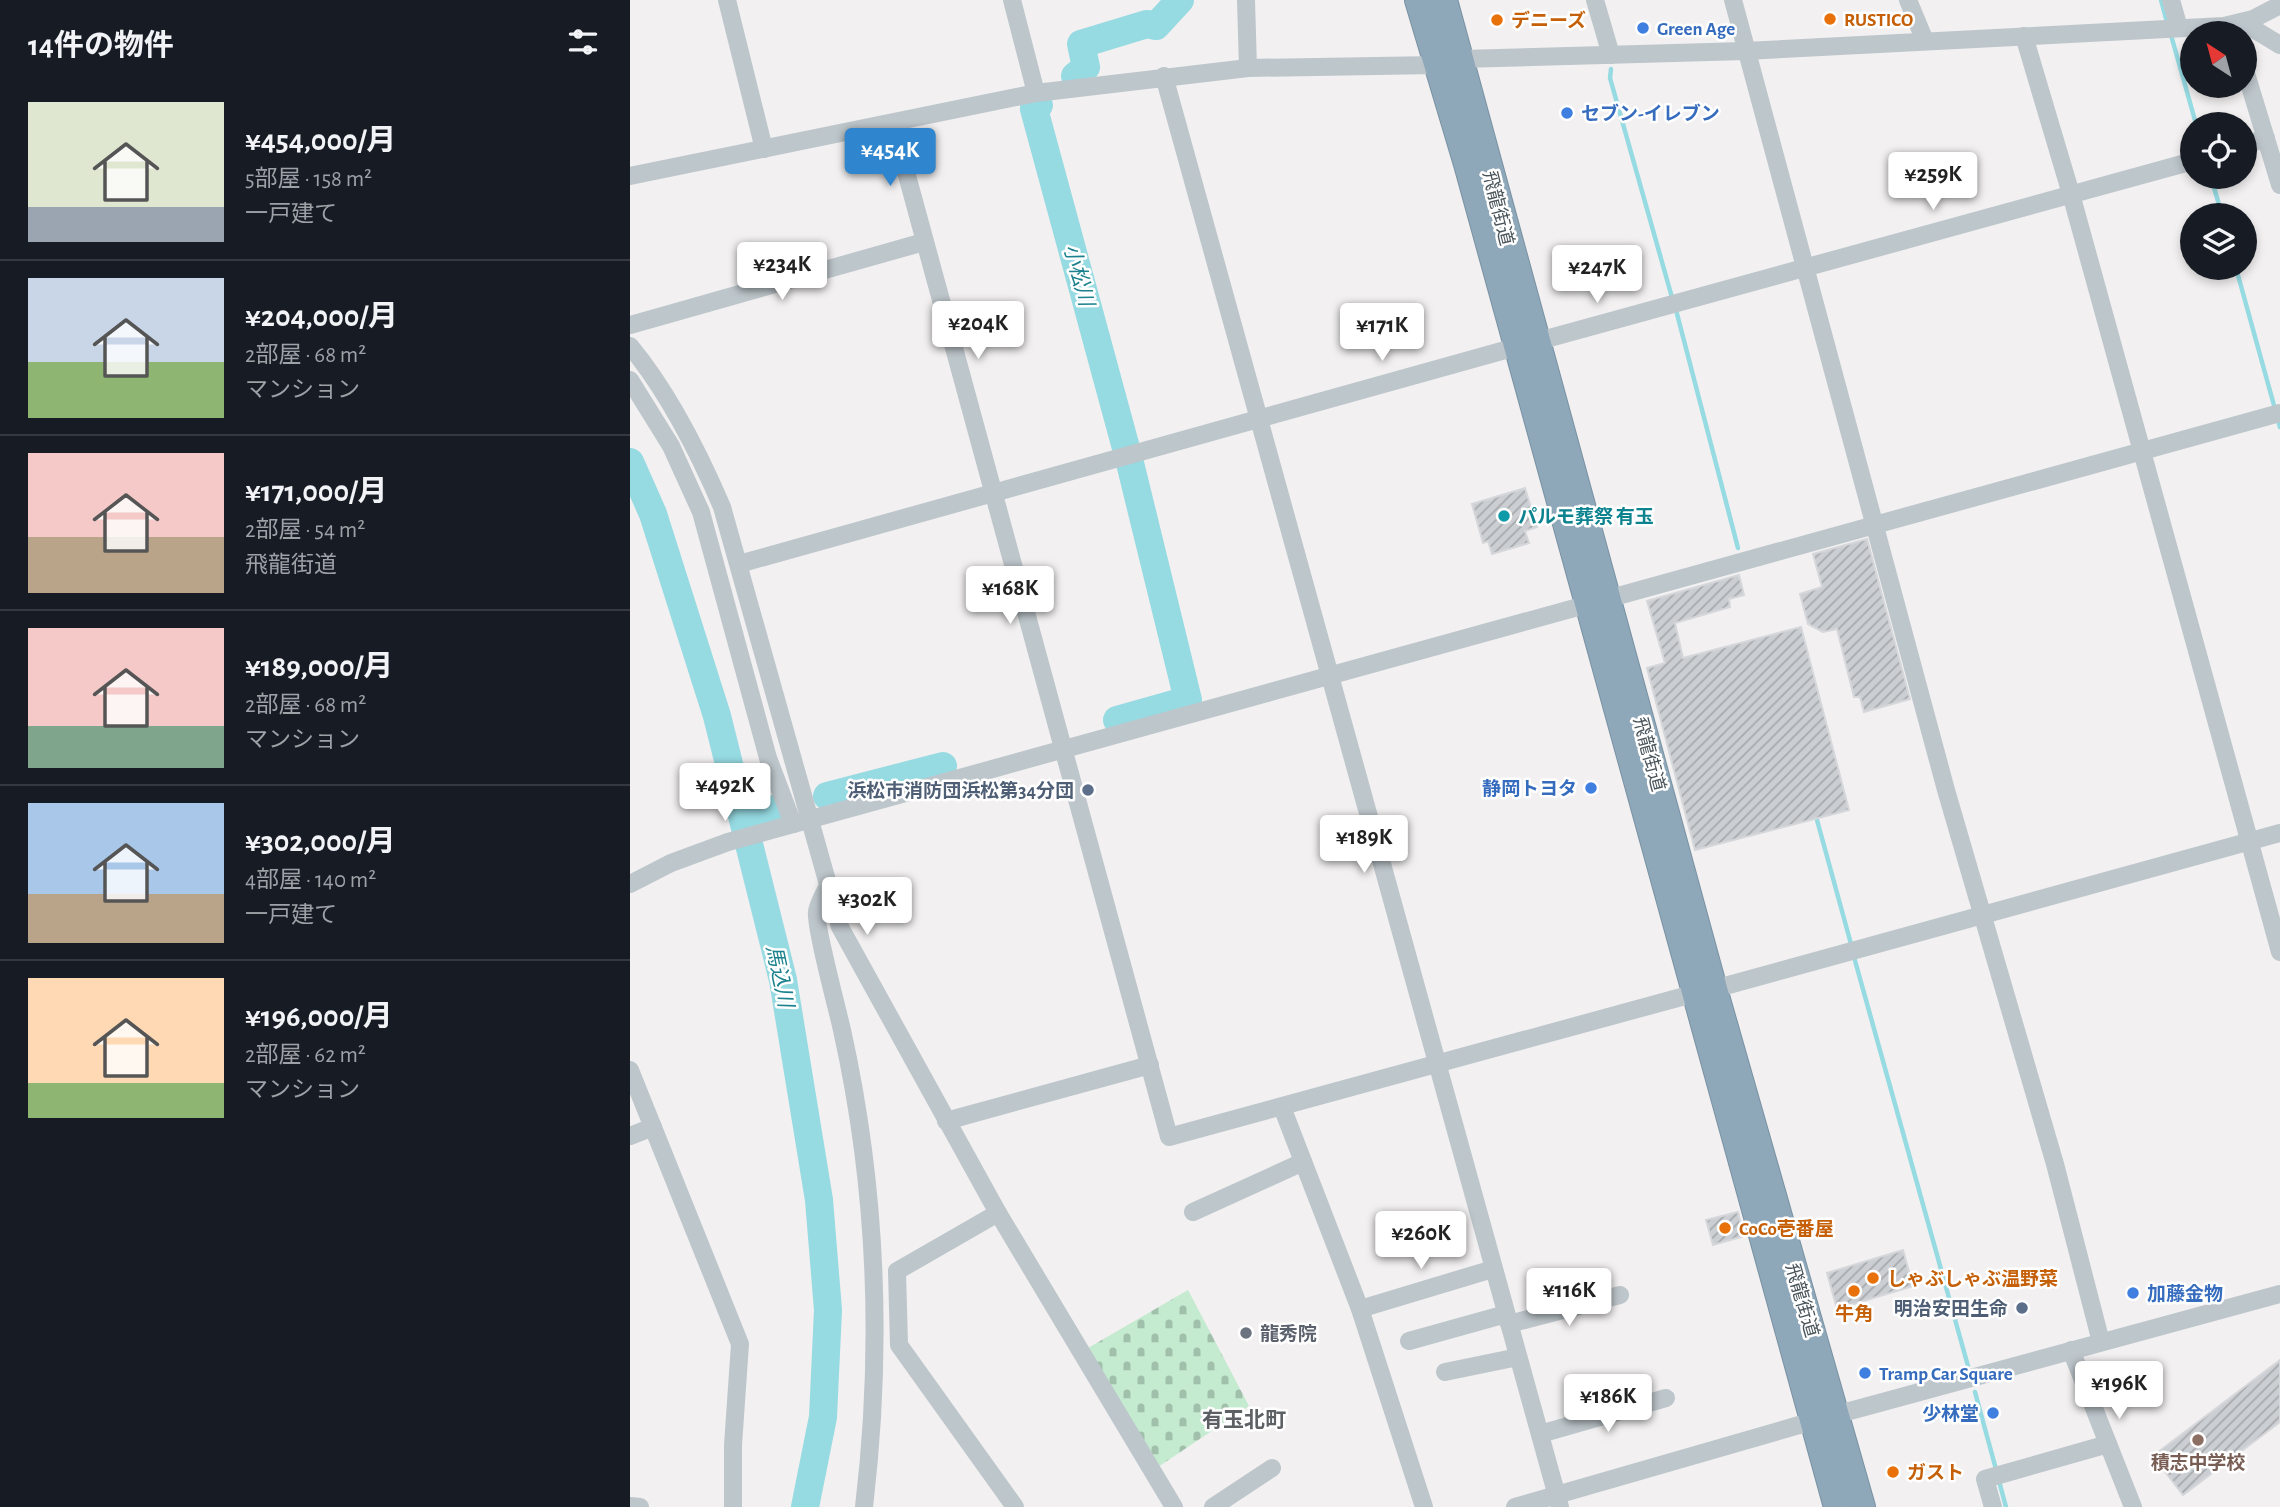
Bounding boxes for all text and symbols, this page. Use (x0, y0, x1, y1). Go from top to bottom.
place label: デニーズ (1511, 10, 1586, 31)
marker: RUSTICO (1822, 11, 1838, 27)
place label: RUSTICO (1844, 11, 1913, 30)
marker: デニーズ (1489, 12, 1505, 28)
marker: Green Age (1635, 20, 1651, 36)
place label: Green Age (1657, 20, 1735, 39)
north arrow (2180, 21, 2258, 98)
map controls (2180, 21, 2257, 280)
icon: filters (564, 23, 602, 61)
text: 14件の物件 (28, 31, 174, 61)
place label: セブン-イレブン (1581, 103, 1720, 124)
marker: セブン-イレブン (1559, 105, 1575, 121)
button: locate (2180, 112, 2257, 189)
text: ¥454,000/月 (245, 126, 396, 156)
pin: ¥454K (841, 128, 939, 188)
icon: home (84, 130, 168, 214)
text: ¥454K (861, 139, 919, 162)
pin: ¥259K (1884, 152, 1982, 212)
text: ¥259K (1904, 163, 1962, 186)
text: 5部屋 · 158 m² (245, 168, 372, 191)
street label: 飛龍街道 (1479, 169, 1517, 248)
text: 一戸建て (245, 203, 337, 226)
button: layers (2180, 203, 2257, 280)
water label: 小松川 (1060, 242, 1098, 310)
pin: ¥234K (733, 243, 831, 302)
pin: ¥247K (1548, 246, 1646, 305)
text: ¥234K (753, 253, 811, 276)
text: ¥247K (1568, 256, 1626, 279)
text: ¥204,000/月 (245, 302, 398, 332)
pin: ¥204K (929, 302, 1027, 361)
pin: ¥171K (1333, 304, 1431, 363)
icon: home (84, 306, 168, 390)
text: ¥204K (948, 312, 1008, 335)
text: ¥171K (1356, 314, 1408, 337)
text: 2部屋 · 68 m² (245, 344, 366, 367)
text: マンション (245, 379, 360, 402)
text: ¥171,000/月 (245, 477, 388, 507)
icon: home (84, 481, 168, 565)
place label: パルモ葬祭 有玉 (1518, 506, 1654, 527)
marker: パルモ葬祭 有玉 (1496, 508, 1512, 524)
text: 2部屋 · 54 m² (245, 519, 365, 542)
text: 飛龍街道 (245, 554, 337, 577)
pin: ¥168K (961, 566, 1059, 626)
text: ¥168K (982, 577, 1038, 600)
text: ¥189,000/月 (245, 652, 393, 682)
icon: home (84, 656, 168, 740)
text: 2部屋 · 68 m² (245, 694, 366, 717)
street label: 飛龍街道 (1630, 715, 1669, 794)
text: マンション (245, 729, 360, 752)
pin: ¥492K (676, 764, 774, 823)
text: ¥492K (695, 774, 755, 797)
place label: 静岡トヨタ (1482, 778, 1577, 799)
place label: 浜松市消防団浜松第34分団 (847, 780, 1074, 801)
marker: 静岡トヨタ (1583, 780, 1599, 796)
marker: 浜松市消防団浜松第34分団 (1080, 782, 1096, 798)
pin: ¥189K (1315, 816, 1413, 875)
text: ¥189K (1336, 826, 1392, 849)
text: ¥302,000/月 (245, 827, 396, 857)
icon: home (84, 831, 168, 915)
text: 4部屋 · 140 m² (245, 869, 376, 892)
pin: ¥302K (818, 878, 916, 937)
text: ¥302K (838, 888, 896, 911)
text: 一戸建て (245, 904, 337, 927)
water label: 馬込川 (763, 943, 798, 1011)
text: ¥196,000/月 (245, 1002, 393, 1032)
icon: home (84, 1006, 168, 1090)
text: 2部屋 · 62 m² (245, 1044, 366, 1067)
text: マンション (245, 1079, 360, 1102)
pin: ¥260K (1372, 1212, 1470, 1271)
place label: CoCo壱番屋 (1739, 1218, 1834, 1239)
marker: CoCo壱番屋 (1717, 1220, 1733, 1236)
text: ¥260K (1391, 1222, 1451, 1245)
street label: 飛龍街道 (1782, 1261, 1822, 1340)
pin: ¥116K (1520, 1268, 1618, 1328)
place label: しゃぶしゃぶ温野菜 (1887, 1269, 2058, 1289)
marker: しゃぶしゃぶ温野菜 (1865, 1270, 1881, 1286)
text: ¥116K (1542, 1279, 1596, 1302)
marker: 牛角 (1846, 1283, 1862, 1299)
place label: 加藤金物 (2147, 1283, 2223, 1304)
marker: 加藤金物 (2125, 1285, 2141, 1301)
place label: 明治安田生命 (1894, 1298, 2008, 1319)
marker: 明治安田生命 (2014, 1300, 2030, 1316)
place label: 牛角 (1835, 1303, 1873, 1324)
place label: 龍秀院 (1260, 1323, 1317, 1344)
marker: 龍秀院 (1238, 1325, 1254, 1341)
pin: ¥196K (2070, 1362, 2168, 1421)
marker: Tramp Car Square (1857, 1365, 1873, 1381)
place label: Tramp Car Square (1879, 1365, 2013, 1384)
text: ¥196K (2091, 1372, 2147, 1395)
pin: ¥186K (1559, 1374, 1657, 1434)
text: ¥186K (1580, 1385, 1636, 1408)
place label: 少林堂 (1922, 1404, 1979, 1424)
marker: 少林堂 (1985, 1405, 2001, 1421)
district label: 有玉北町 (1202, 1409, 1286, 1431)
marker: 積志中学校 (2190, 1432, 2206, 1448)
place label: 積志中学校 (2150, 1452, 2246, 1473)
place label: ガスト (1907, 1462, 1964, 1483)
marker: ガスト (1885, 1464, 1901, 1480)

